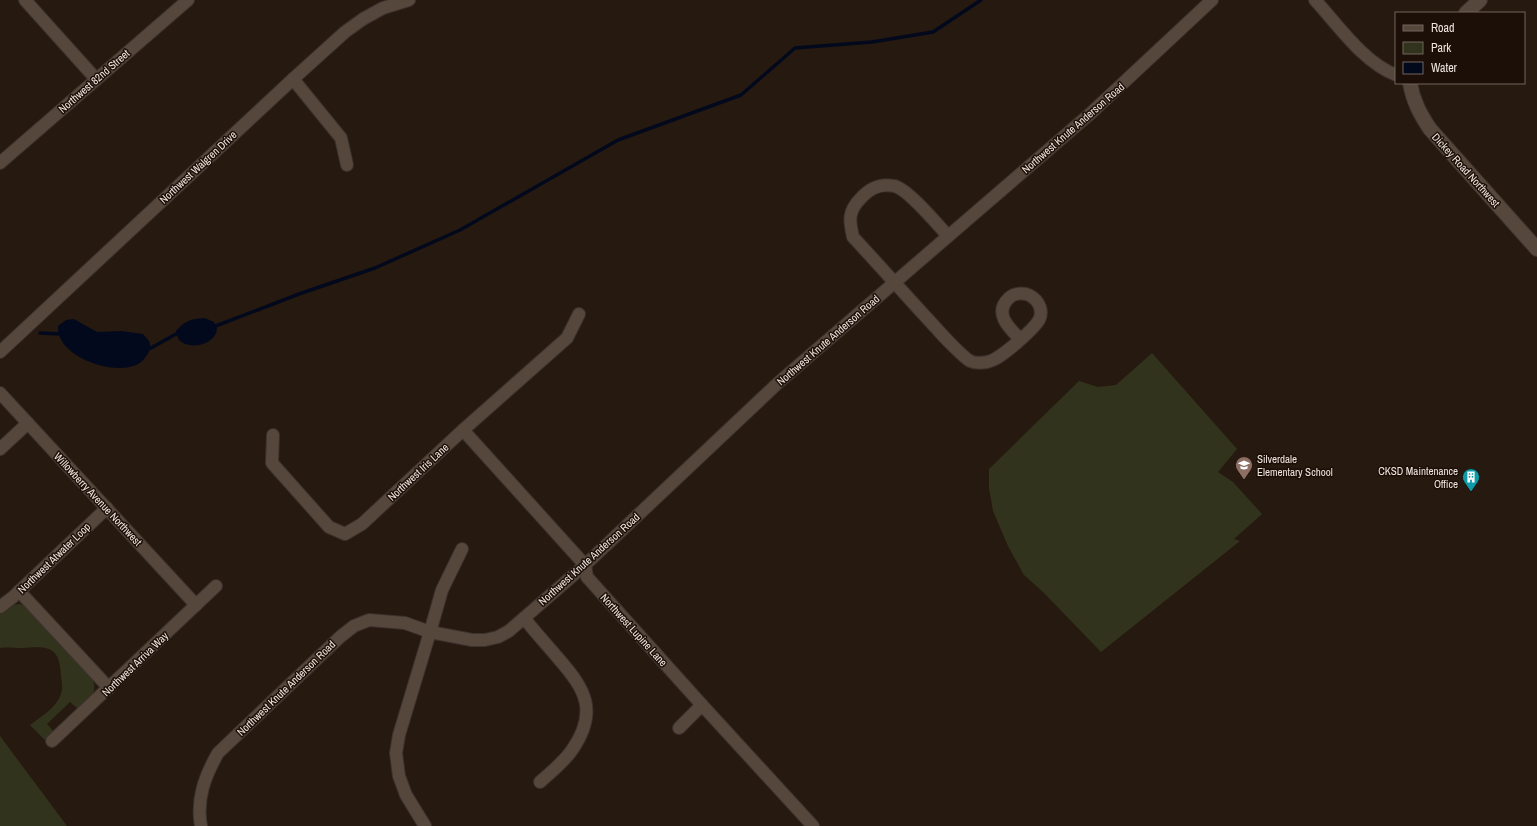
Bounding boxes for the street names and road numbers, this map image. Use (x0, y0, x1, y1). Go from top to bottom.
street label: Northwest 82nd Street (56, 46, 133, 116)
street label: Northwest Knute Anderson Road (1019, 80, 1127, 176)
street label: Northwest Walgren Drive (157, 128, 239, 206)
street label: Dickey Road Northwest (1429, 130, 1503, 210)
street label: Northwest Knute Anderson Road (774, 292, 882, 388)
street label: Northwest Iris Lane (385, 440, 451, 504)
street label: Willowberry Avenue Northwest (51, 449, 145, 549)
street label: Northwest Knute Anderson Road (536, 510, 642, 608)
street label: Northwest Atwater Loop (15, 520, 93, 596)
street label: Northwest Lupine Lane (598, 591, 670, 669)
street label: Northwest Arriva Way (99, 628, 171, 699)
street label: Northwest Knute Anderson Road (234, 637, 338, 739)

